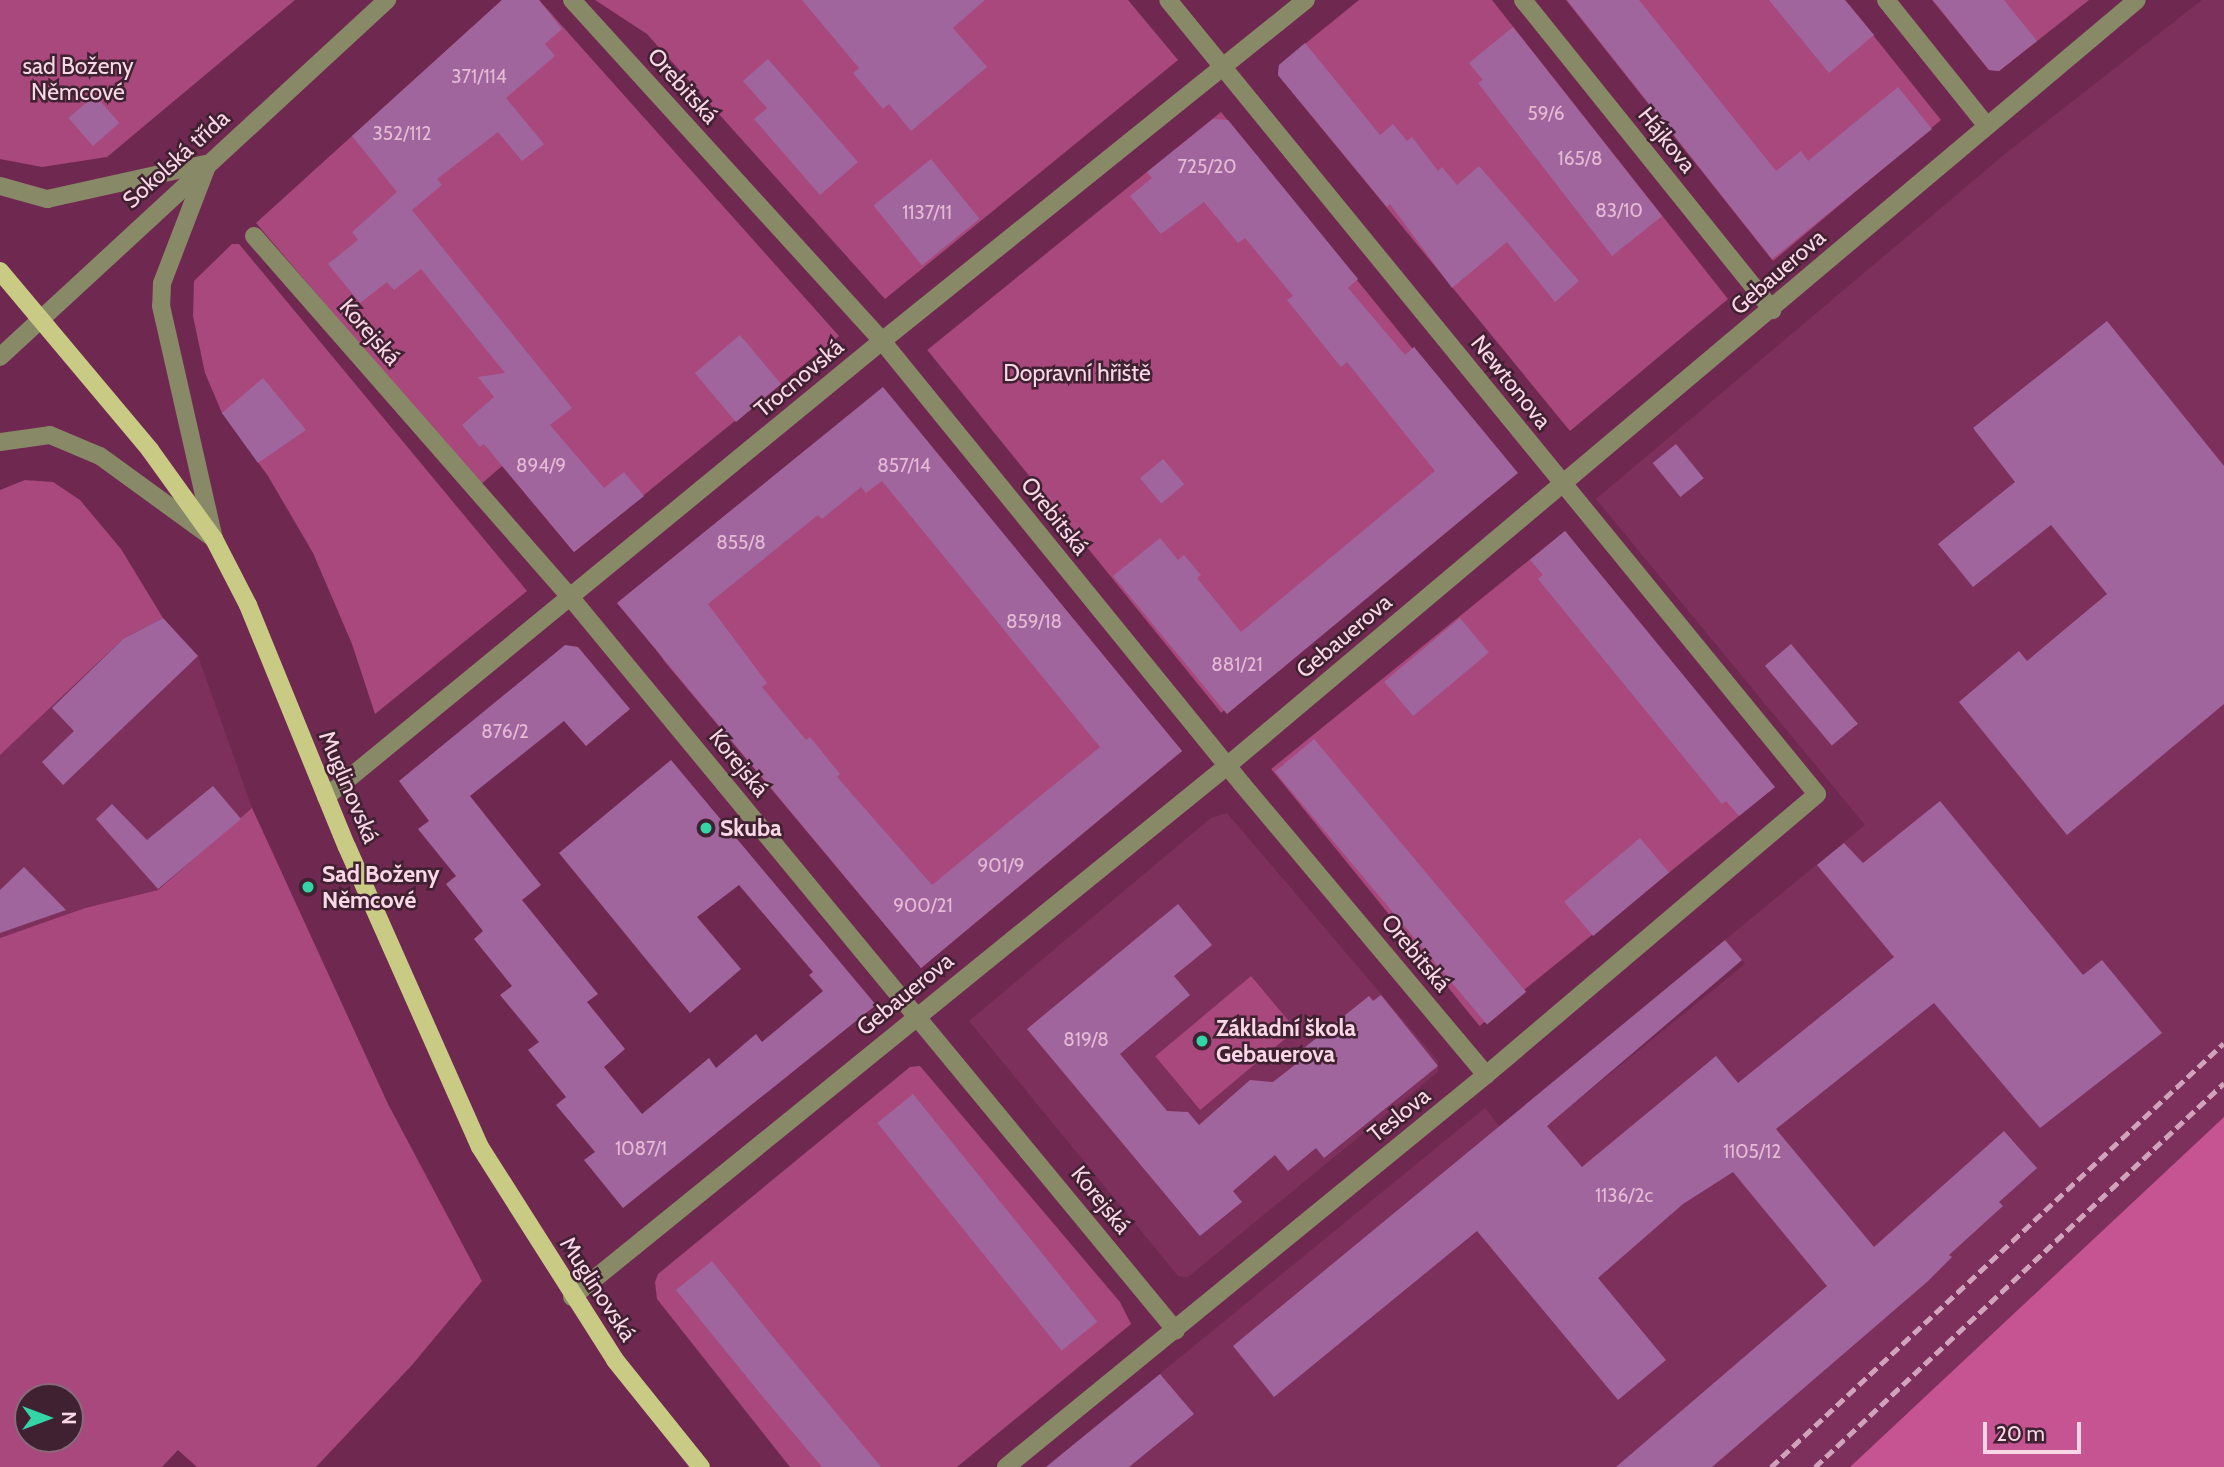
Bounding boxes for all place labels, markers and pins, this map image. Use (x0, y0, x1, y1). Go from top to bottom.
place label: Skuba (720, 814, 782, 842)
marker: Skuba (698, 820, 714, 836)
place label: Sad Boženy Němcové (322, 860, 440, 914)
marker: Sad Boženy Němcové (300, 879, 316, 895)
place label: Základní škola Gebauerova (1216, 1014, 1356, 1068)
marker: Základní škola Gebauerova (1194, 1033, 1210, 1049)

